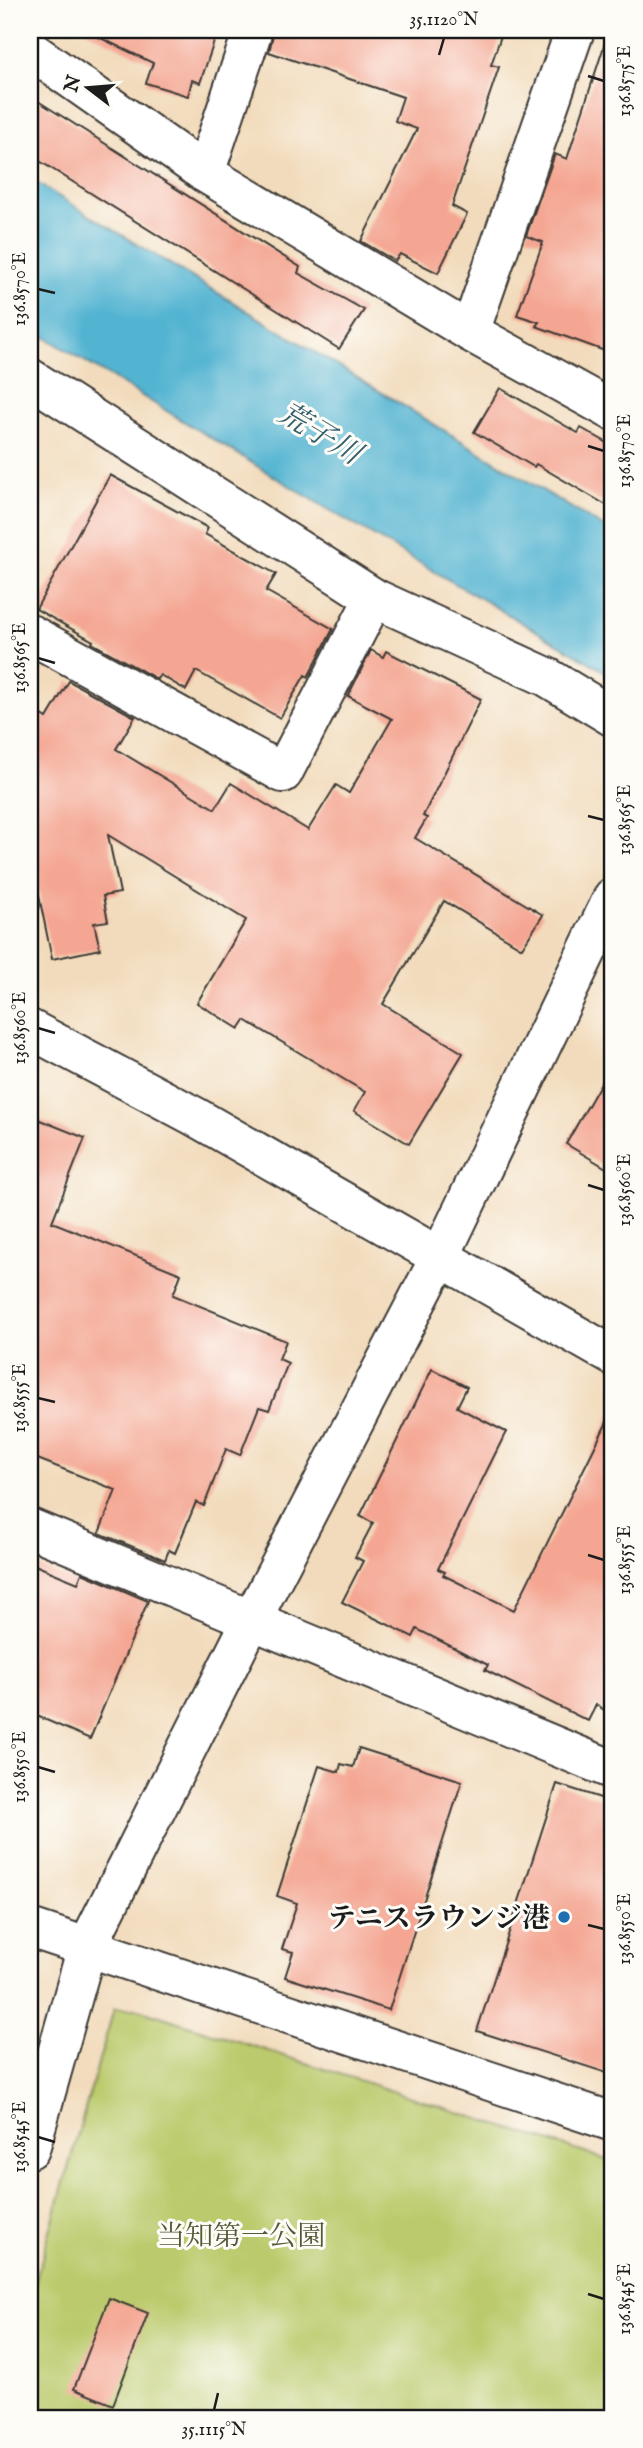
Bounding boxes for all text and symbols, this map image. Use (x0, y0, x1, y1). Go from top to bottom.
text: 35.1120°N (409, 9, 479, 32)
text: 136.8575°E (614, 45, 637, 117)
north arrow (52, 52, 122, 122)
text: N (60, 72, 88, 96)
text: 136.8570°E (9, 252, 32, 326)
water label: 荒子川 (271, 395, 370, 476)
text: 136.8570°E (614, 414, 637, 488)
text: 136.8565°E (9, 623, 32, 693)
text: 136.8565°E (614, 785, 637, 855)
text: 136.8560°E (9, 991, 32, 1065)
text: 136.8560°E (614, 1153, 637, 1227)
text: 136.8555°E (9, 1363, 32, 1433)
text: 136.8555°E (614, 1525, 637, 1595)
text: 136.8550°E (9, 1731, 32, 1803)
text: 136.8550°E (614, 1893, 637, 1965)
place label: テニスラウンジ港 (328, 1902, 550, 1937)
marker: テニスラウンジ港 (556, 1909, 572, 1925)
text: 136.8545°E (9, 2101, 32, 2173)
park label: 当知第一公園 (157, 2220, 325, 2255)
text: 136.8545°E (614, 2263, 637, 2335)
text: 35.1115°N (181, 2419, 247, 2442)

